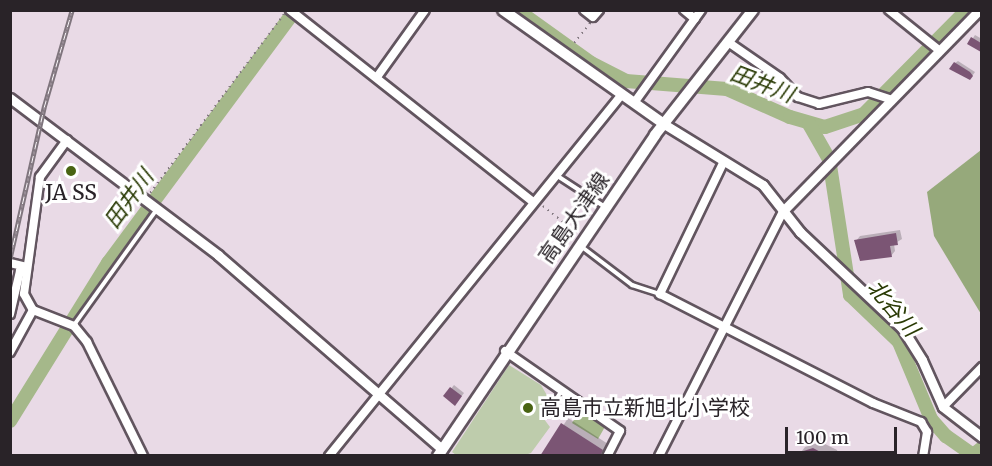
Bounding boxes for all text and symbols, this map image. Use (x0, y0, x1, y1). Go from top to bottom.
water label: 田井川 (726, 60, 798, 108)
marker: JA SS (64, 164, 78, 178)
water label: 田井川 (99, 165, 159, 233)
street label: 高島大津線 (534, 168, 614, 268)
place label: JA SS (45, 180, 97, 206)
water label: 北谷川 (862, 274, 924, 342)
place label: 高島市立新旭北小学校 (540, 395, 750, 421)
marker: 高島市立新旭北小学校 (521, 401, 535, 415)
scale bar (788, 415, 900, 453)
text: 100 m (796, 426, 849, 449)

